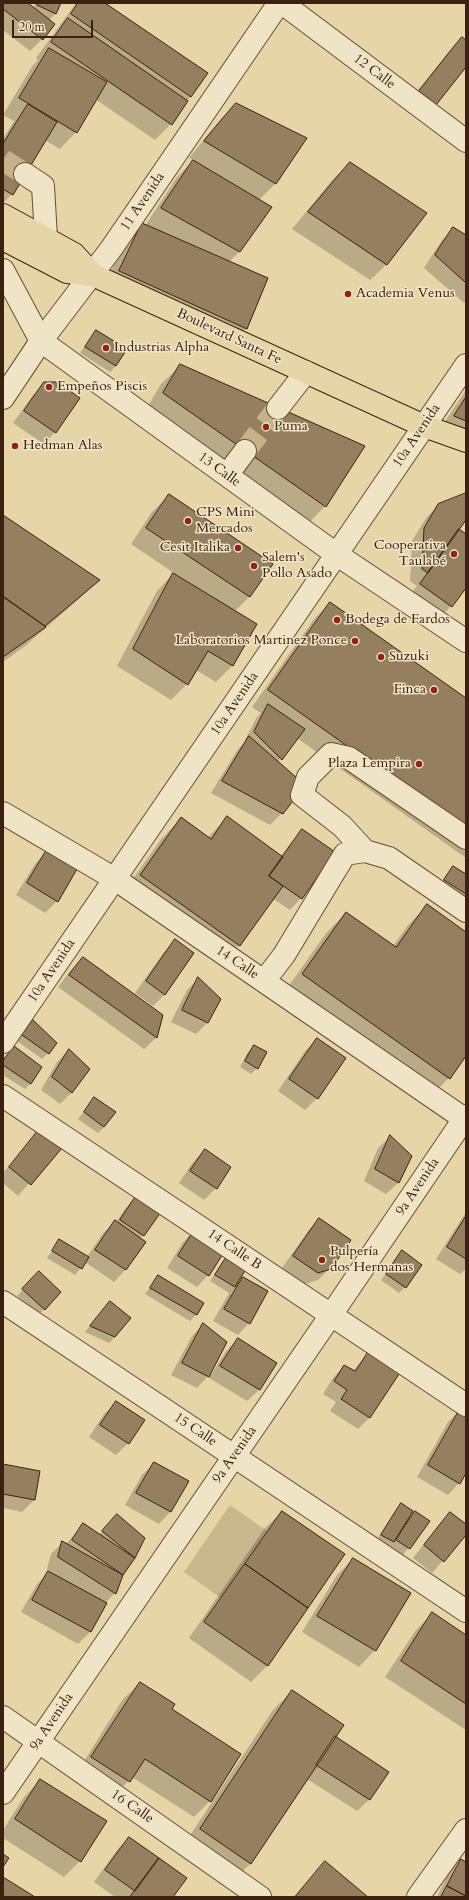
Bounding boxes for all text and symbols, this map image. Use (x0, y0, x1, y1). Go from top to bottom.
scale bar (14, 12, 95, 38)
text: 20 m (19, 19, 45, 35)
street label: 12 Calle (350, 51, 398, 93)
street label: 11 Avenida (117, 170, 169, 234)
place label: Academia Venus (356, 286, 455, 302)
marker: Academia Venus (343, 289, 353, 299)
street label: Boulevard Santa Fe (174, 305, 284, 369)
place label: Industrias Alpha (114, 340, 209, 356)
marker: Industrias Alpha (101, 343, 111, 353)
place label: Empeños Piscis (57, 379, 147, 395)
marker: Empeños Piscis (44, 382, 54, 392)
street label: 10a Avenida (390, 401, 444, 471)
place label: Puma (274, 419, 308, 435)
marker: Puma (261, 422, 271, 432)
place label: Hedman Alas (23, 438, 102, 454)
marker: Hedman Alas (10, 441, 20, 451)
street label: 13 Calle (195, 449, 243, 491)
place label: CPS Mini Mercados (196, 505, 255, 538)
marker: CPS Mini Mercados (183, 516, 193, 526)
place label: Cooperativa Taulabé (374, 538, 446, 570)
place label: Cesit Italika (160, 540, 230, 556)
marker: Cesit Italika (233, 543, 243, 553)
marker: Cooperativa Taulabé (449, 549, 459, 559)
place label: Salem's Pollo Asado (262, 550, 332, 582)
marker: Salem's Pollo Asado (249, 561, 259, 571)
place label: Bodega de Fardos (345, 612, 450, 628)
marker: Bodega de Fardos (332, 615, 342, 625)
place label: Laboratorios Martinez Ponce (176, 633, 347, 649)
marker: Laboratorios Martinez Ponce (350, 636, 360, 646)
place label: Suzuki (389, 649, 429, 665)
marker: Suzuki (376, 652, 386, 662)
street label: 10a Avenida (208, 669, 262, 739)
place label: Finca (394, 682, 426, 698)
marker: Finca (429, 685, 439, 695)
place label: Plaza Lempira (328, 756, 411, 772)
marker: Plaza Lempira (414, 759, 424, 769)
street label: 10a Avenida (25, 936, 79, 1006)
street label: 14 Calle (212, 943, 262, 983)
street label: 9a Avenida (393, 1155, 443, 1219)
street label: 14 Calle B (204, 1226, 264, 1274)
place label: Pulpería dos Hermanas (330, 1244, 413, 1276)
marker: Pulpería dos Hermanas (317, 1255, 327, 1265)
street label: 15 Calle (170, 1410, 220, 1450)
street label: 9a Avenida (209, 1423, 261, 1487)
street label: 9a Avenida (27, 1690, 77, 1754)
street label: 16 Calle (107, 1786, 157, 1828)

